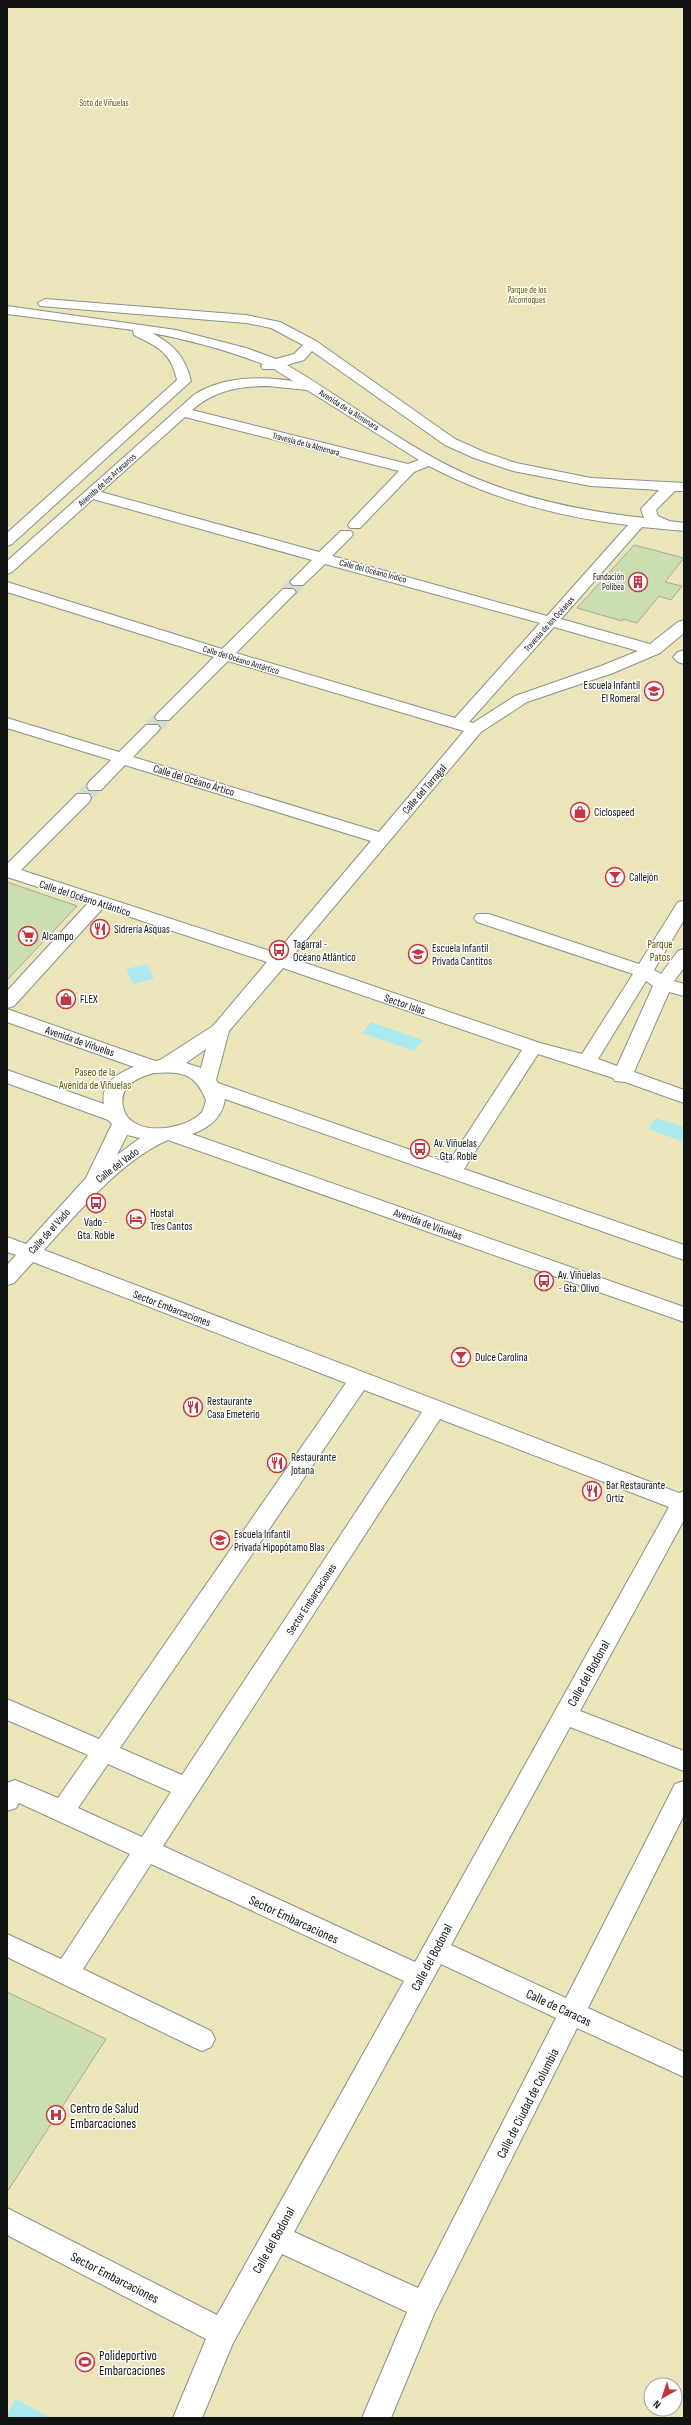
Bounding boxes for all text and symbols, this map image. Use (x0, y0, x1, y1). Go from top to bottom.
park label: Soto de Viñuelas (79, 98, 129, 109)
park label: Parque de los Alcornoques (507, 285, 547, 306)
street label: Avenida de la Almenara (316, 387, 381, 433)
street label: Travesía de la Almenara (271, 430, 341, 459)
street label: Avenida de los Artesanos (75, 451, 139, 510)
street label: Calle del Océano Índico (338, 556, 408, 586)
building icon: Fundación Polibea (627, 571, 649, 593)
place label: Fundación Polibea (593, 572, 624, 593)
street label: Travesía de los Océanos (522, 594, 577, 654)
street label: Calle del Océano Antártico (201, 644, 281, 677)
place label: Escuela Infantil El Romeral (584, 679, 640, 705)
school or university icon: Escuela Infantil El Romeral (643, 680, 665, 702)
street label: Calle del Océano Ártico (152, 762, 237, 799)
street label: Calle del Tarragal (399, 762, 449, 817)
shop icon: Ciclospeed (569, 801, 591, 823)
place label: Ciclospeed (594, 806, 635, 819)
bar icon: Callejón (604, 866, 626, 888)
place label: Callejón (629, 871, 658, 884)
street label: Calle del Océano Atlántico (37, 878, 133, 920)
restaurant icon: Sidrería Asquas (89, 918, 111, 940)
place label: Sidrería Asquas (114, 923, 170, 936)
supermarket icon: Alcampo (17, 925, 39, 947)
place label: Alcampo (41, 930, 74, 943)
place label: Tagarral - Océano Atlántico (293, 938, 356, 964)
park label: Parque Patos (647, 938, 673, 964)
bus stop icon: Tagarral - Océano Atlántico (268, 939, 290, 961)
place label: Escuela Infantil Privada Cantitos (432, 942, 492, 968)
school or university icon: Escuela Infantil Privada Cantitos (407, 943, 429, 965)
shop icon: FLEX (55, 988, 77, 1010)
street label: Sector Islas (383, 991, 427, 1018)
place label: FLEX (80, 993, 98, 1006)
street label: Avenida de Viñuelas (43, 1023, 116, 1059)
park label: Paseo de la Avenida de Viñuelas (58, 1066, 131, 1092)
place label: Av. Viñuelas - Gta. Roble (433, 1137, 477, 1163)
bus stop icon: Av. Viñuelas - Gta. Roble (409, 1138, 431, 1160)
street label: Calle del Vado (93, 1145, 142, 1186)
bus stop icon: Vado - Gta. Roble (85, 1192, 107, 1214)
street label: Calle de el Vado (26, 1206, 73, 1257)
street label: Avenida de Viñuelas (391, 1206, 464, 1243)
place label: Hostal Tres Cantos (150, 1207, 193, 1233)
hotel icon: Hostal Tres Cantos (125, 1208, 147, 1230)
place label: Vado - Gta. Roble (77, 1216, 115, 1242)
place label: Av. Viñuelas - Gta. Olivo (557, 1269, 601, 1295)
bus stop icon: Av. Viñuelas - Gta. Olivo (533, 1270, 555, 1292)
street label: Sector Embarcaciones (131, 1288, 213, 1329)
bar icon: Dulce Carolina (450, 1346, 472, 1368)
place label: Dulce Carolina (475, 1351, 528, 1364)
place label: Restaurante Casa Emeterio (207, 1395, 260, 1421)
restaurant icon: Restaurante Casa Emeterio (182, 1396, 204, 1418)
place label: Restaurante Jotana (290, 1451, 336, 1477)
restaurant icon: Restaurante Jotana (266, 1452, 288, 1474)
place label: Bar Restaurante Ortiz (606, 1479, 665, 1505)
restaurant icon: Bar Restaurante Ortiz (581, 1480, 603, 1502)
place label: Escuela Infantil Privada Hipopótamo Blas (234, 1528, 325, 1554)
school or university icon: Escuela Infantil Privada Hipopótamo Blas (209, 1529, 231, 1551)
street label: Sector Embarcaciones (284, 1561, 339, 1637)
street label: Calle del Bodonal (564, 1638, 614, 1709)
street label: Sector Embarcaciones (246, 1892, 341, 1948)
street label: Calle del Bodonal (408, 1921, 456, 1994)
street label: Calle de Caracas (523, 1986, 594, 2030)
street label: Calle de Ciudad de Columbia (493, 2046, 563, 2161)
place label: Centro de Salud Embarcaciones (70, 2101, 139, 2132)
hospital icon: Centro de Salud Embarcaciones (45, 2104, 67, 2126)
street label: Calle del Bodonal (249, 2205, 299, 2276)
street label: Sector Embarcaciones (68, 2249, 162, 2307)
place label: Polideportivo Embarcaciones (99, 2348, 165, 2379)
sports icon: Polideportivo Embarcaciones (74, 2351, 96, 2373)
north arrow (643, 2377, 683, 2417)
text: N (651, 2397, 663, 2411)

